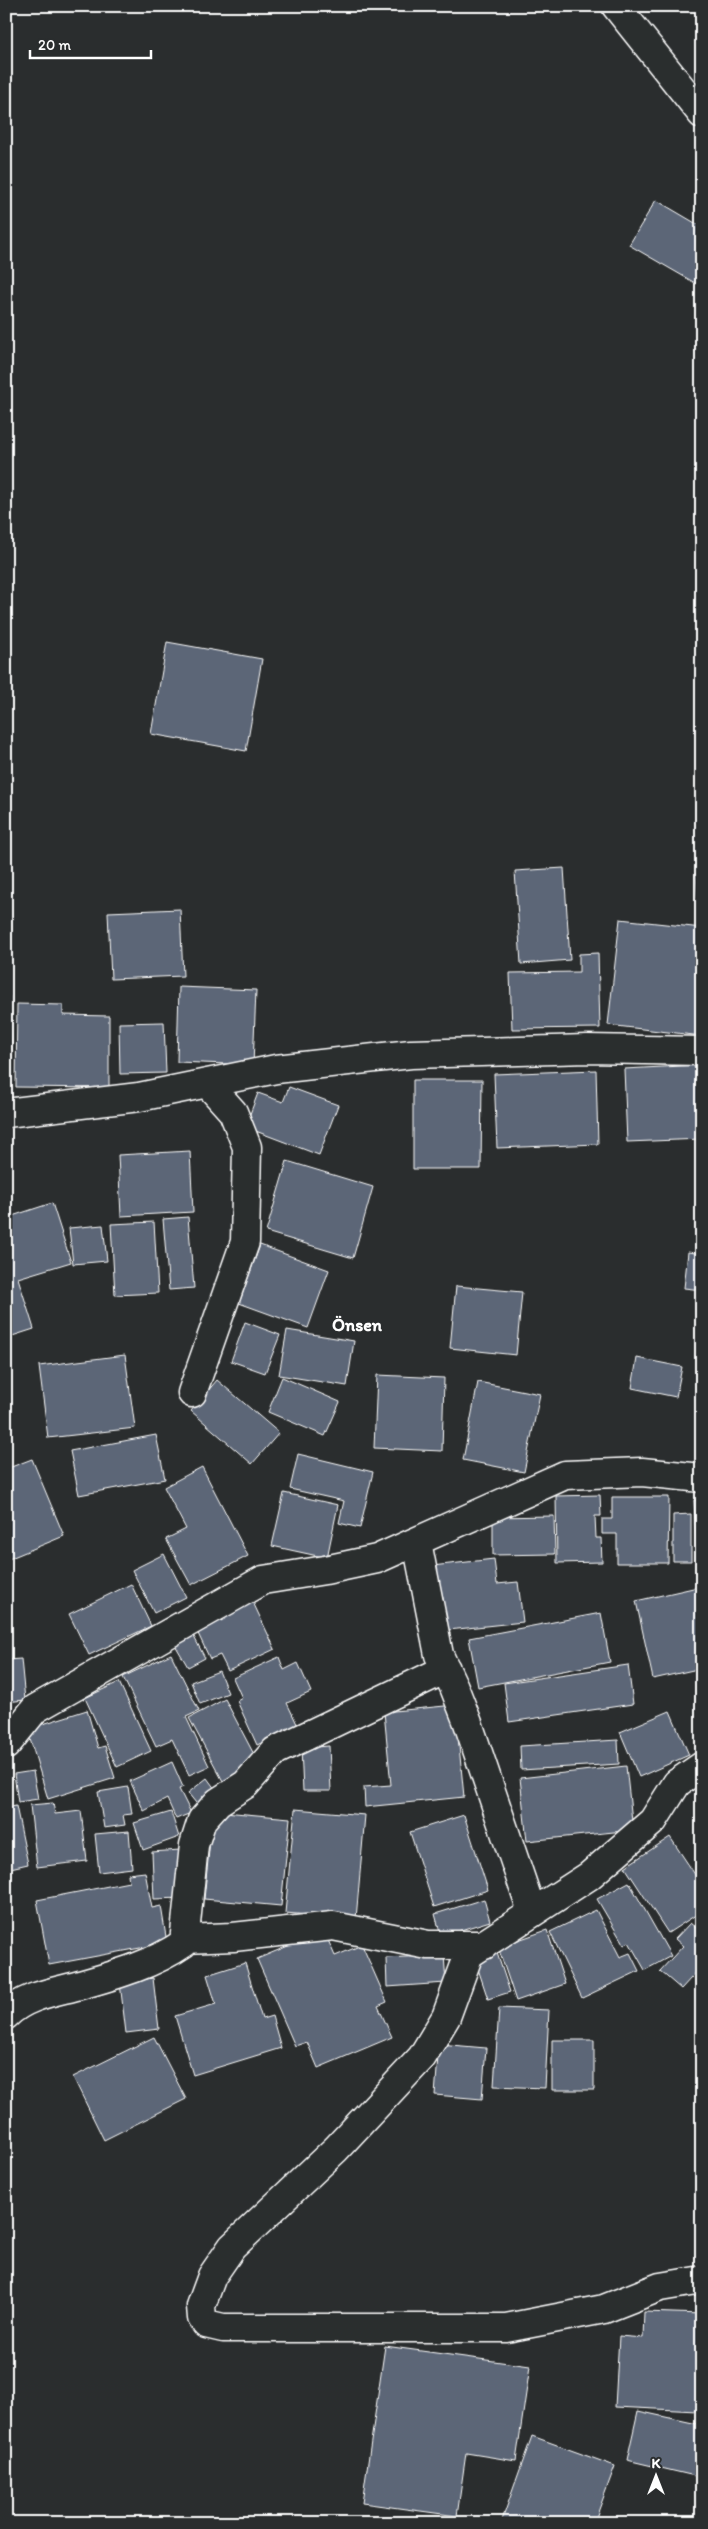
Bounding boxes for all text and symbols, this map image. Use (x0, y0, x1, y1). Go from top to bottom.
scale bar (30, 28, 151, 60)
text: 20 m (38, 36, 72, 54)
district label: Önsen (332, 1314, 383, 1336)
north arrow (630, 2452, 680, 2502)
text: K (652, 2455, 662, 2472)

